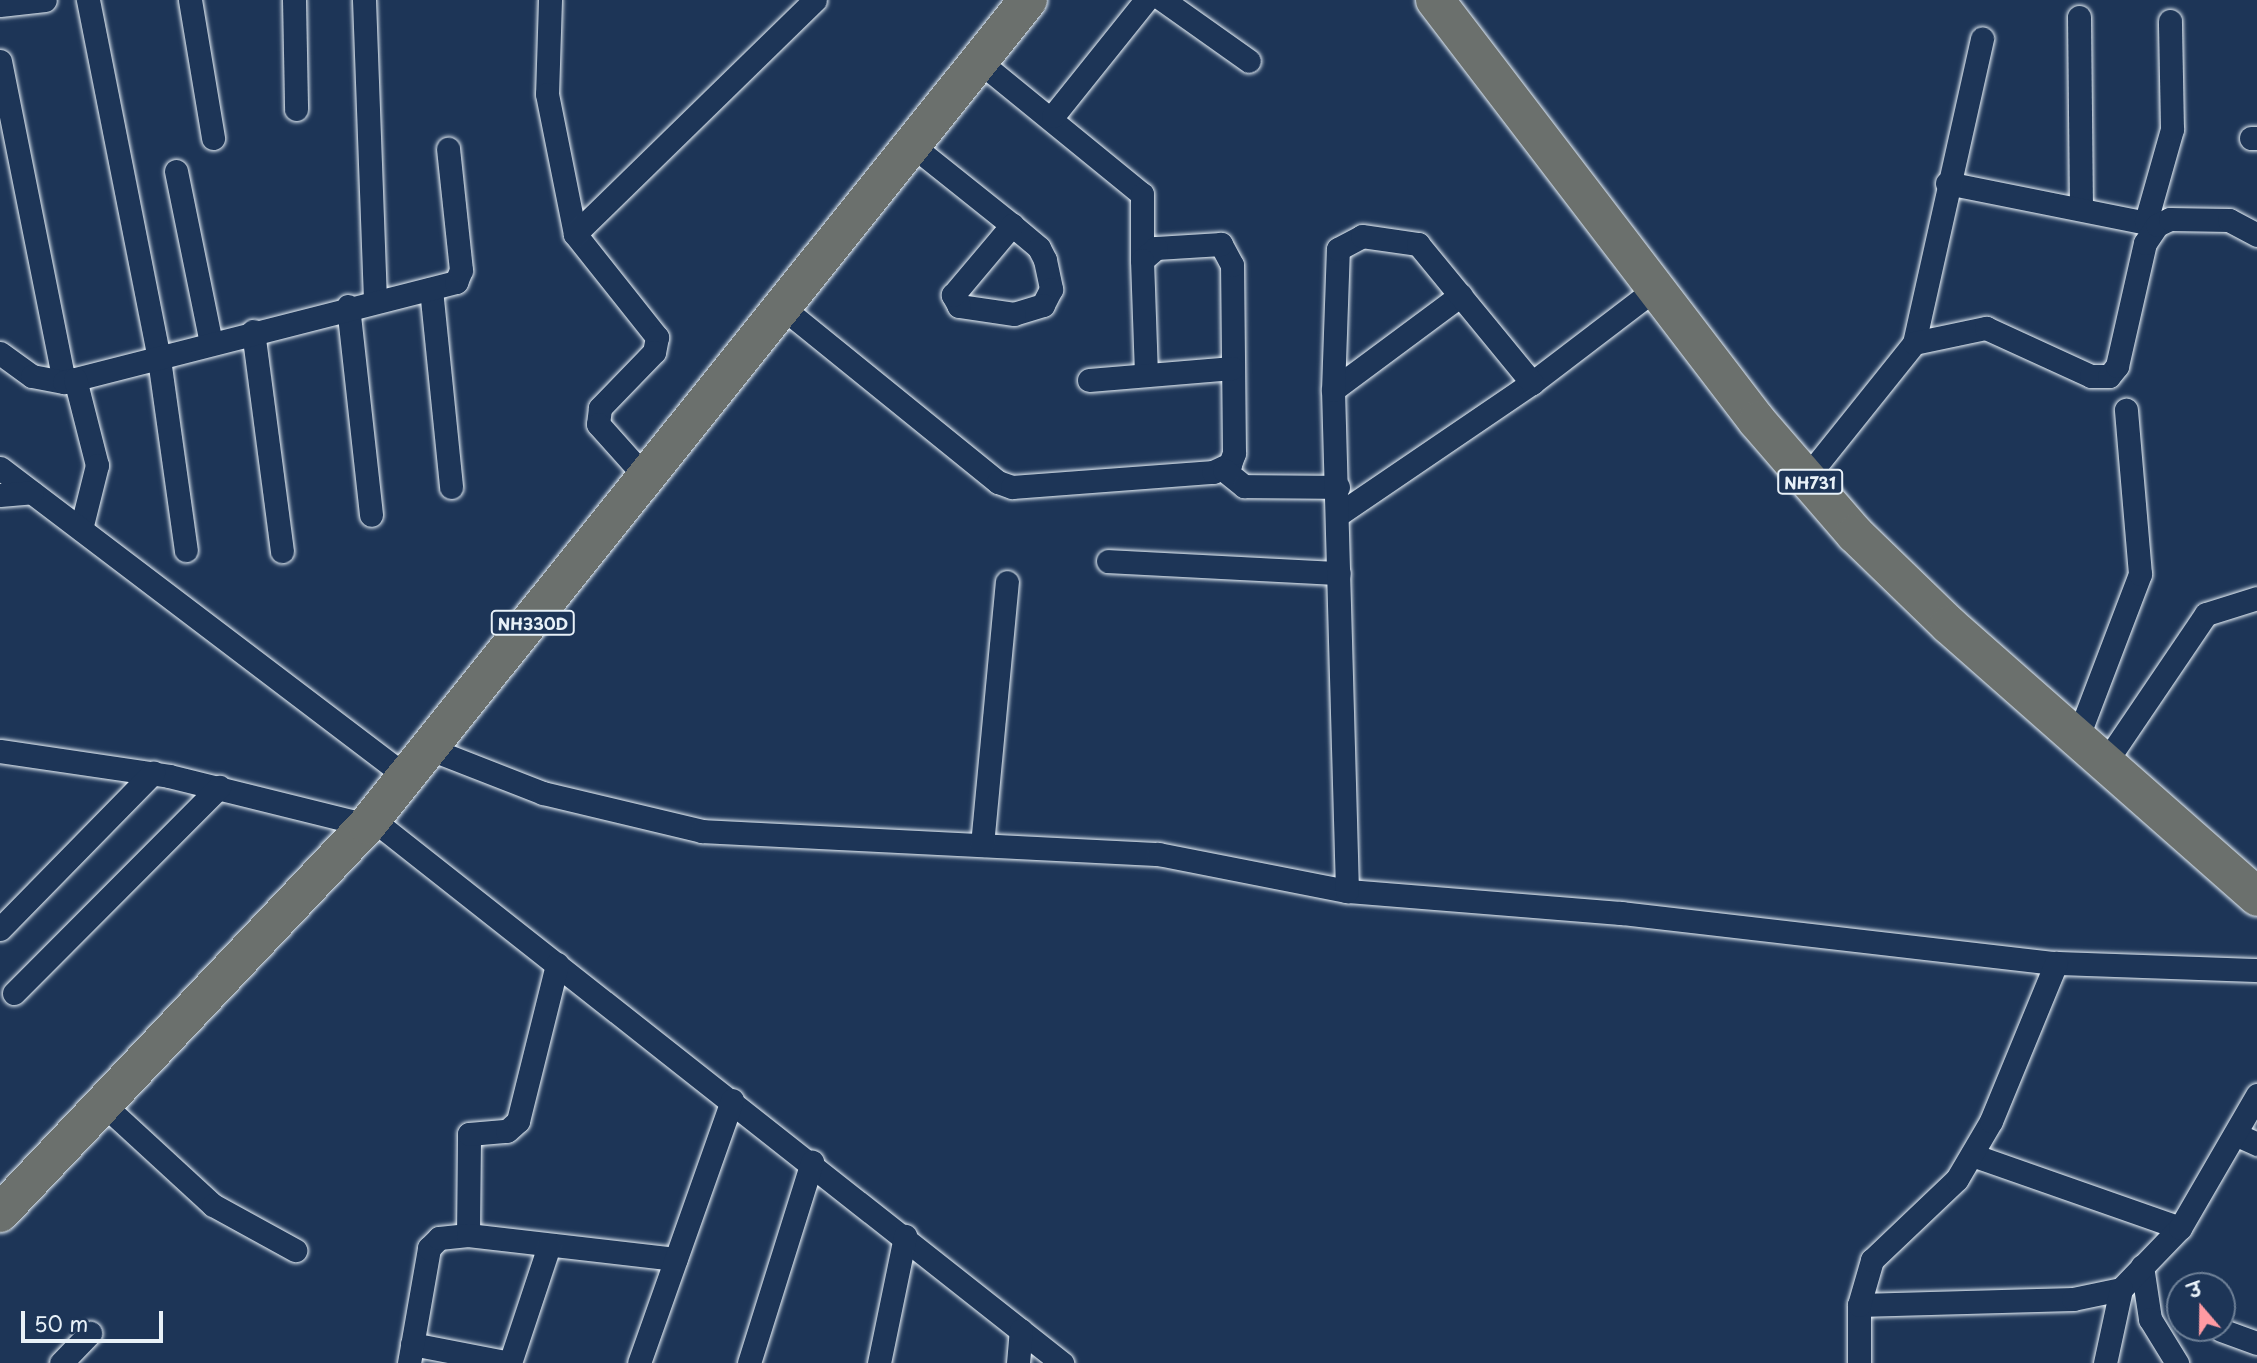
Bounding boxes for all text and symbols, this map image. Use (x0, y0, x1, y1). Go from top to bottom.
road number: NH731 (1777, 470, 1843, 495)
road number: NH330D (489, 610, 577, 636)
north arrow (2166, 1272, 2236, 1342)
text: उ (2184, 1274, 2205, 1304)
scale bar (24, 1296, 166, 1340)
text: 50 m (34, 1307, 88, 1339)

